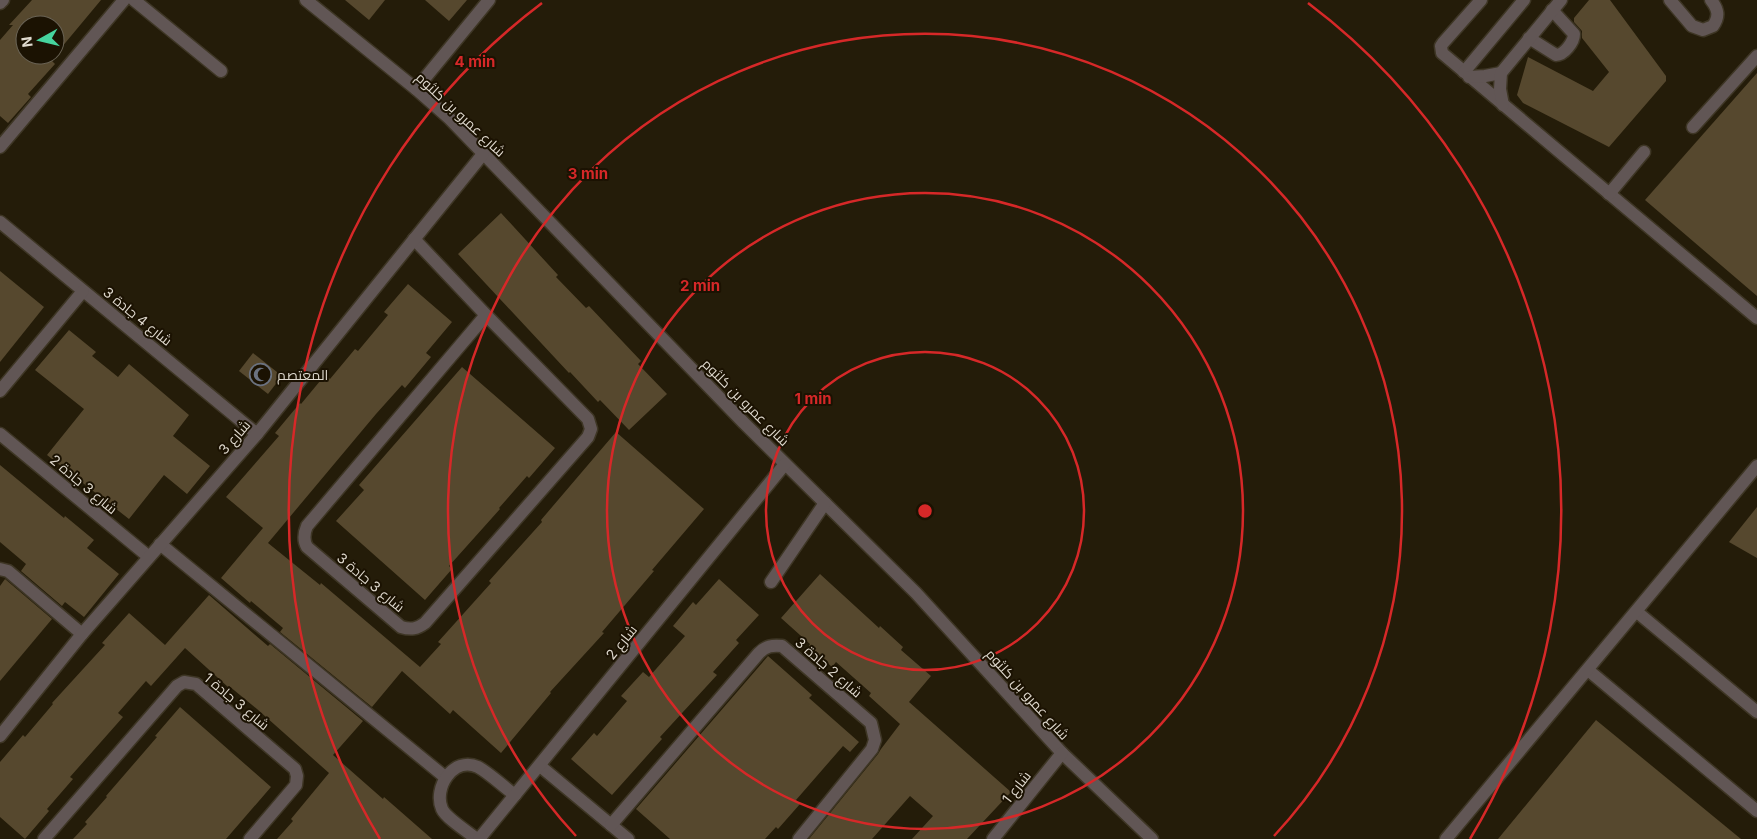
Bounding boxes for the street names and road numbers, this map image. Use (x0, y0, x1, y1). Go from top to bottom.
street label: شارع عمرو بن كلثوم (411, 68, 509, 161)
street label: شارع 4 جادة 3 (100, 283, 176, 350)
street label: شارع عمرو بن كلثوم (698, 355, 793, 450)
street label: شارع 3 (215, 416, 254, 458)
street label: شارع 3 جادة 2 (46, 451, 121, 518)
street label: شارع 3 جادة 3 (333, 549, 408, 616)
street label: شارع 2 (602, 621, 641, 663)
street label: شارع 2 جادة 3 (791, 633, 866, 701)
street label: شارع عمرو بن كلثوم (981, 645, 1073, 744)
street label: شارع 3 جادة 1 (200, 669, 273, 734)
street label: شارع 1 (998, 767, 1035, 807)

